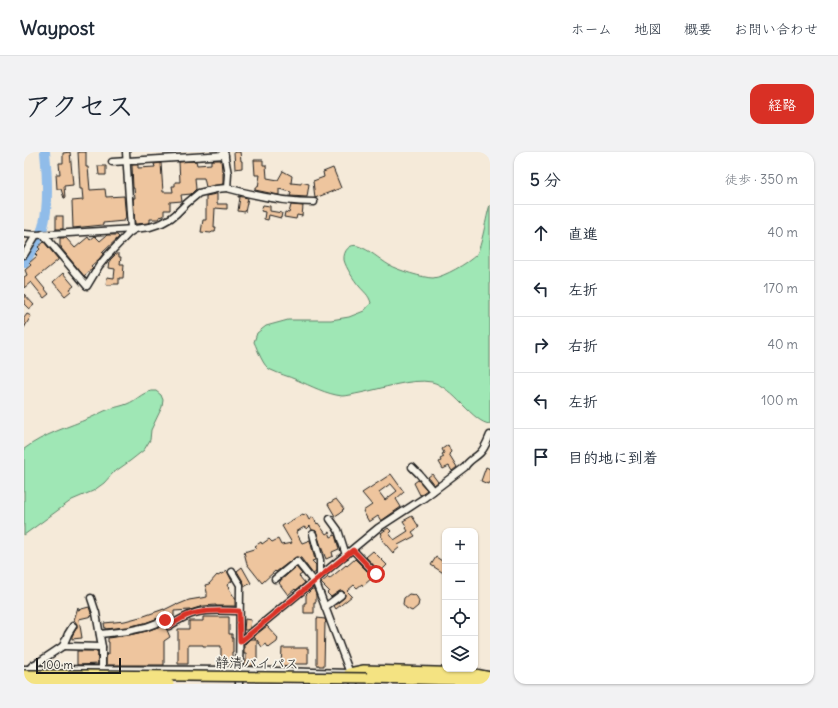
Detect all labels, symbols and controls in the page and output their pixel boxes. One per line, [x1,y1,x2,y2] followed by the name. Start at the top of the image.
[20,16,95,40] text: Waypost
[571,20,612,38] text: ホーム
[634,20,662,38] text: 地図
[684,20,712,38] text: 概要
[734,20,818,38] text: お問い合わせ
[750,84,814,124] button: 経路
[24,88,134,124] text: アクセス
[530,169,561,191] text: 5 分
[725,171,798,188] text: 徒歩 · 350 m
[530,222,552,244] icon: ahead
[568,224,598,243] text: 直進
[767,224,798,241] text: 40 m
[530,278,552,300] icon: left
[568,280,598,299] text: 左折
[763,280,798,297] text: 170 m
[530,334,552,356] icon: right
[568,336,598,355] text: 右折
[767,336,798,353] text: 40 m
[530,390,552,412] icon: left
[568,392,598,411] text: 左折
[761,392,798,409] text: 100 m
[530,446,552,468] icon: arrive
[568,448,658,467] text: 目的地に到着
[442,528,478,672] map controls
[442,528,478,564] button: +
[442,564,478,600] button: −
[367,565,385,583] route start
[442,600,478,636] button: locate
[156,611,174,629] route end
[442,636,478,672] button: layers
[215,653,299,673] street label: 静清バイパス
[36,656,121,675] scale bar
[42,658,73,672] text: 100 m

